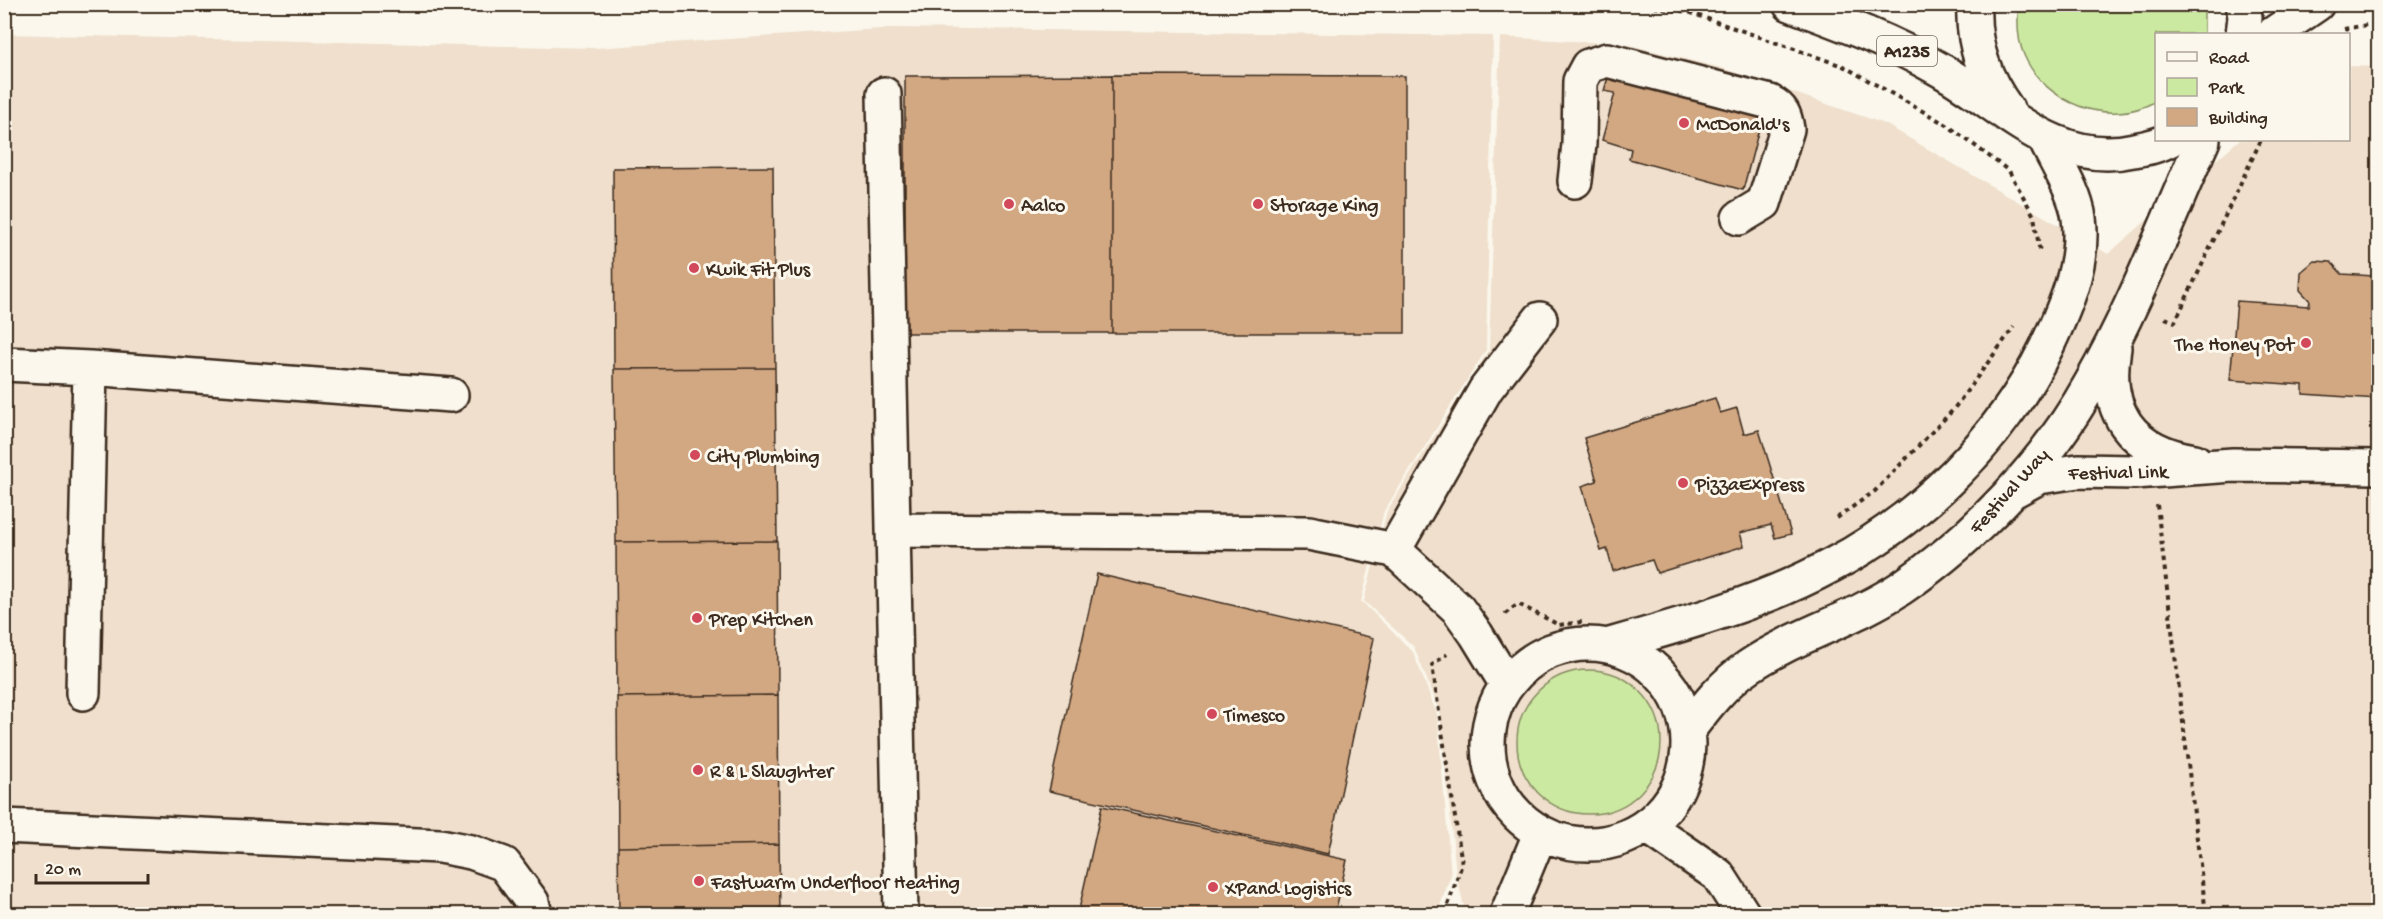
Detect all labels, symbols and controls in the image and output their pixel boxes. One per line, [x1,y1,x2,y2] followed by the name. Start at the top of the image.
[2155,33,2350,141] legend
[1877,36,1937,66] road number: A1235
[2209,49,2250,70] text: Road
[2208,79,2245,100] text: Park
[2208,109,2268,130] text: Building
[1696,115,1790,138] place label: McDonald's
[1677,116,1691,130] marker: McDonald's
[1021,196,1065,219] place label: Aalco
[1270,196,1379,219] place label: Storage King
[1002,197,1016,211] marker: Aalco
[1251,197,1265,211] marker: Storage King
[706,260,811,283] place label: Kwik Fit Plus
[687,261,701,275] marker: Kwik Fit Plus
[2174,335,2296,358] place label: The Honey Pot
[2299,336,2313,350] marker: The Honey Pot
[1965,445,2055,541] street label: Festival Way
[707,447,820,470] place label: City Plumbing
[688,448,702,462] marker: City Plumbing
[2067,462,2170,487] street label: Festival Link
[1694,475,1805,498] place label: PizzaExpress
[1676,476,1690,490] marker: PizzaExpress
[708,610,813,633] place label: Prep Kitchen
[690,611,704,625] marker: Prep Kitchen
[1223,706,1285,729] place label: Timesco
[1205,707,1219,721] marker: Timesco
[710,762,835,785] place label: R & L Slaughter
[691,763,705,777] marker: R & L Slaughter
[36,847,148,885] scale bar
[45,860,81,881] text: 20 m
[710,873,960,896] place label: Fastwarm Underfloor Heating
[692,874,706,888] marker: Fastwarm Underfloor Heating
[1224,879,1352,902] place label: XPand Logistics
[1206,880,1220,894] marker: XPand Logistics

